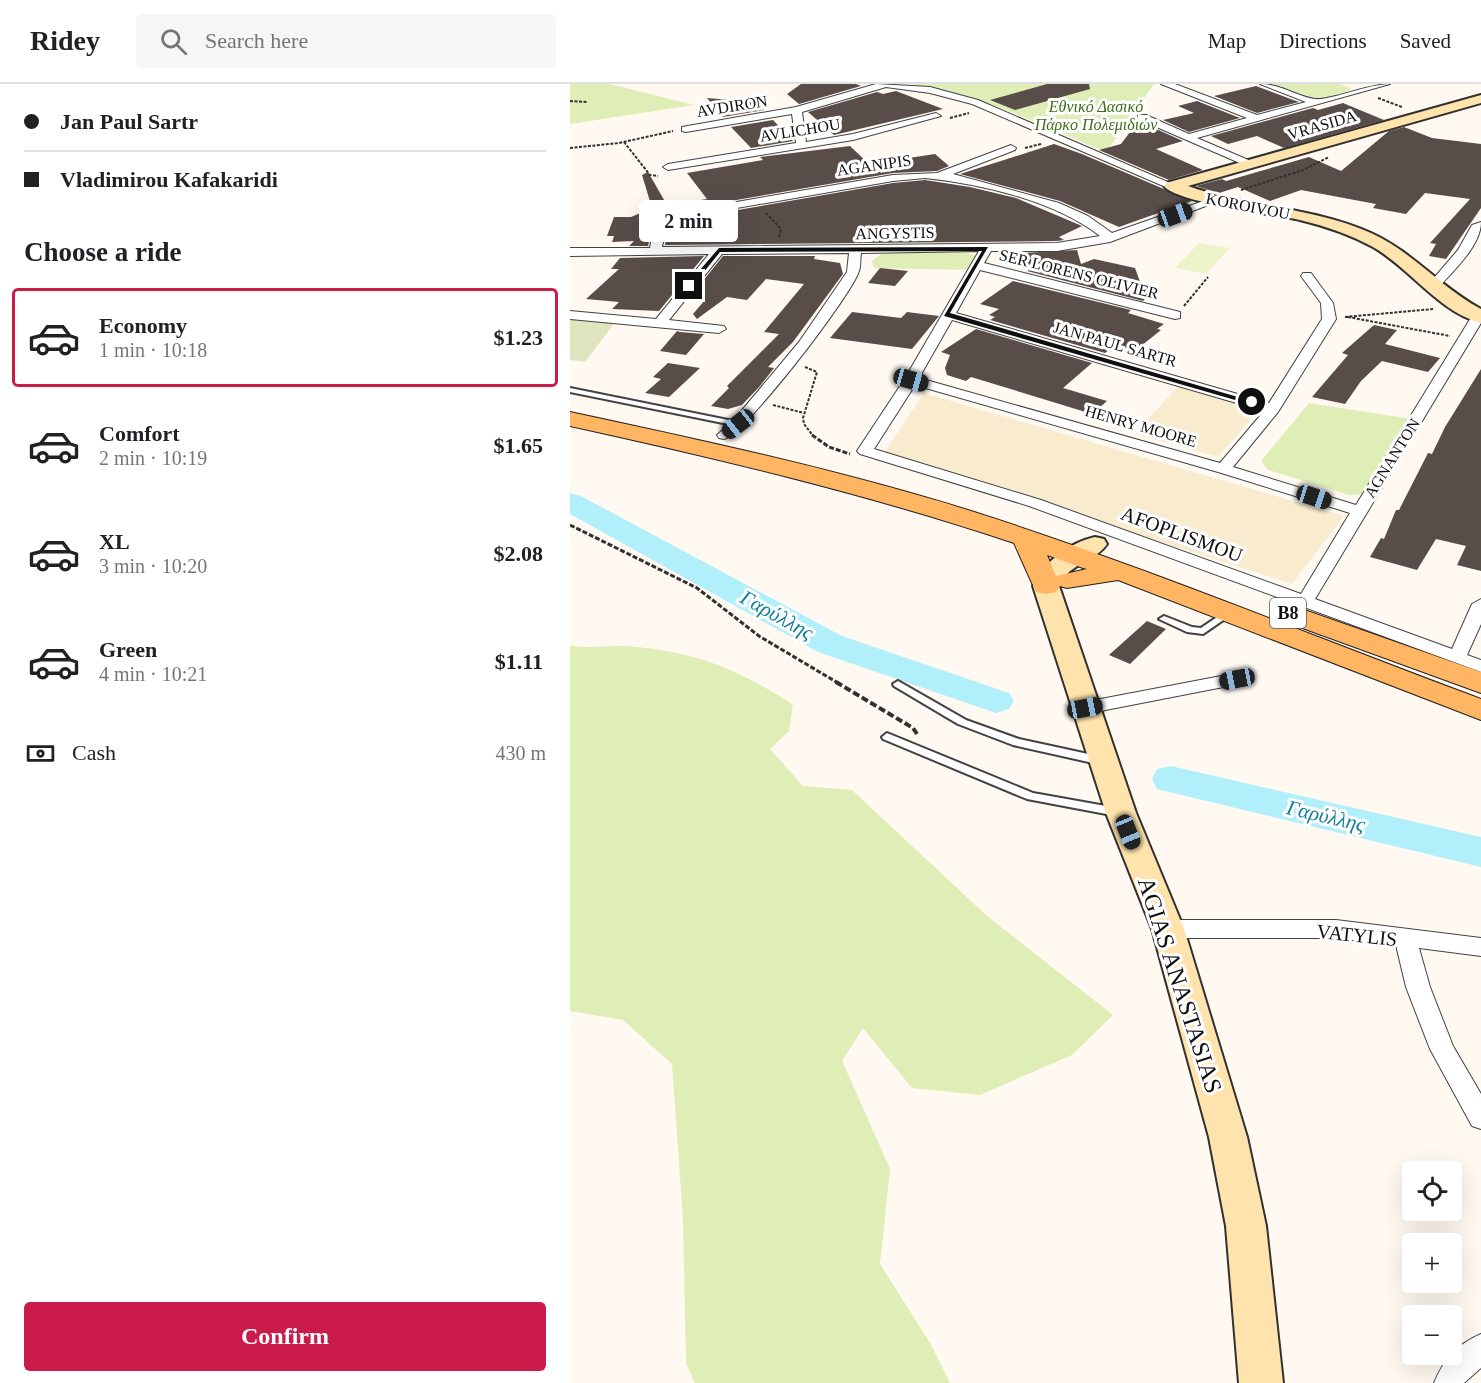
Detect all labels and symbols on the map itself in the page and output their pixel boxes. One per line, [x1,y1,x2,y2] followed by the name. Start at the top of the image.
[695,92,769,120] street label: AVDIRON
[1034,98,1158,134] park label: Εθνικό Δασικό Πάρκο Πολεμιδιών
[1285,107,1359,143] street label: VRASIDA
[758,115,842,145] street label: AVLICHOU
[836,151,912,179] street label: AGANIPIS
[1204,190,1292,223] street label: KOROIVOU
[640,199,738,241] callout: 2 min
[1155,200,1195,230] car
[855,224,935,242] street label: ANGYSTIS
[998,246,1161,302] street label: SER LORENS OLIVIER
[675,272,702,299] route end
[1051,318,1179,370] street label: JAN PAUL SARTR
[891,366,931,394] car
[1238,388,1265,415] route start
[1083,402,1199,450] street label: HENRY MOORE
[718,406,758,442] car
[1361,415,1423,501] street label: AGNANTON
[1294,483,1334,511] car
[1118,502,1246,566] street label: AFOPLISMOU
[735,585,818,645] water label: Γαρύλλης
[1270,598,1306,628] road number: B8
[1218,667,1256,691] car
[1066,696,1104,720] car
[1283,795,1368,837] water label: Γαρύλλης
[1113,812,1143,852] car
[1133,874,1227,1096] street label: AGIAS ANASTASIAS
[1316,920,1398,950] street label: VATYLIS

